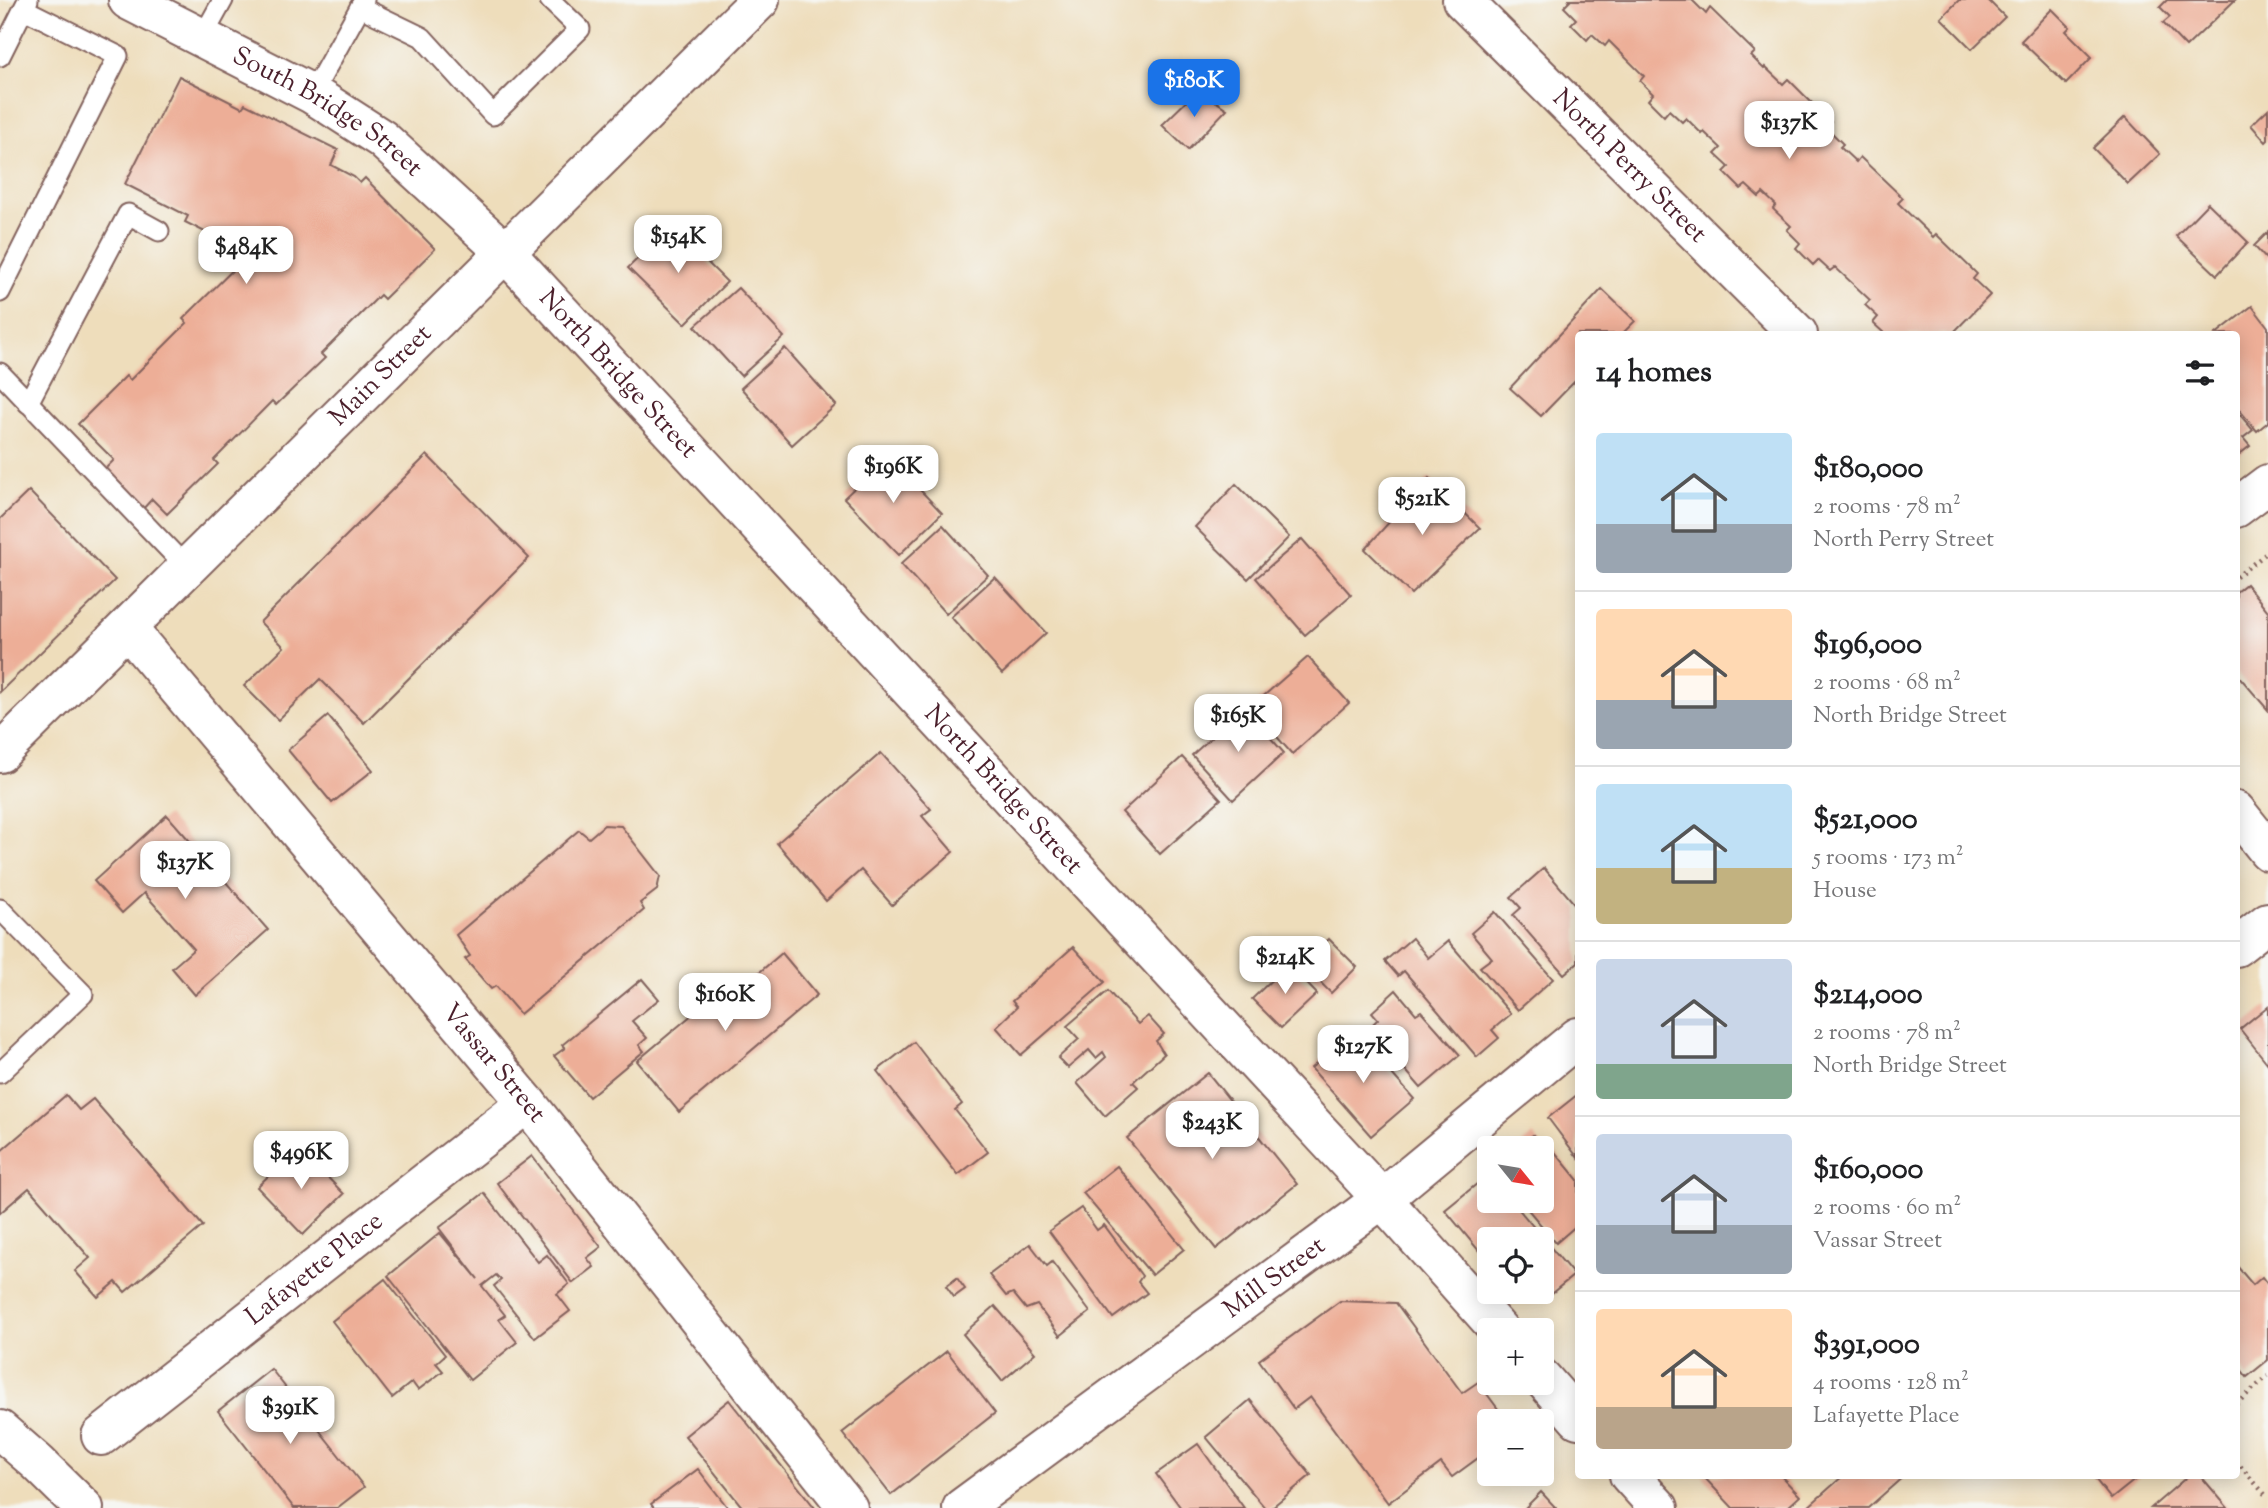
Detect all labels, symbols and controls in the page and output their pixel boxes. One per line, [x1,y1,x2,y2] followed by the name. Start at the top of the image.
[226,38,431,186] street label: South Bridge Street
[1145,60,1243,119] pin: $180K
[1164,65,1224,98] text: $180K
[1544,81,1715,252] street label: North Perry Street
[1740,102,1838,161] pin: $137K
[1760,107,1818,140] text: $137K
[629,216,727,275] pin: $154K
[650,221,706,254] text: $154K
[197,226,295,286] pin: $484K
[214,232,278,265] text: $484K
[530,281,706,467] street label: North Bridge Street
[321,316,441,435] street label: Main Street
[1596,352,1712,395] text: 14 homes
[2181,354,2219,392] icon: filters
[844,446,942,505] pin: $196K
[1813,448,1924,491] text: $180,000
[863,451,923,484] text: $196K
[1652,461,1736,545] icon: home
[1373,477,1471,537] pin: $521K
[1394,483,1450,516] text: $521K
[1813,491,1961,524] text: 2 rooms · 78 m²
[1813,524,1994,557] text: North Perry Street
[1813,624,1922,667] text: $196,000
[1652,637,1736,721] icon: home
[1813,667,1961,700] text: 2 rooms · 68 m²
[1189,694,1287,754] pin: $165K
[915,697,1091,883] street label: North Bridge Street
[1210,700,1266,733] text: $165K
[1813,700,2007,733] text: North Bridge Street
[1813,799,1918,842] text: $521,000
[1652,812,1736,896] icon: home
[136,842,234,901] pin: $137K
[1813,842,1964,875] text: 5 rooms · 173 m²
[156,847,214,880] text: $137K
[1813,875,1877,908] text: House
[1236,936,1334,996] pin: $214K
[1255,942,1315,975] text: $214K
[676,974,774,1033] pin: $160K
[1813,974,1923,1017] text: $214,000
[695,979,755,1012] text: $160K
[1652,987,1736,1071] icon: home
[432,995,555,1131] street label: Vassar Street
[1813,1017,1961,1050] text: 2 rooms · 78 m²
[1314,1026,1412,1085] pin: $127K
[1333,1031,1393,1064] text: $127K
[1813,1050,2007,1083] text: North Bridge Street
[1163,1102,1261,1161] pin: $243K
[1182,1107,1242,1140] text: $243K
[252,1132,350,1191] pin: $496K
[1477,1136,1554,1213] north arrow
[1477,1136,1554,1486] map controls
[270,1137,332,1170] text: $496K
[1813,1149,1923,1192] text: $160,000
[1652,1162,1736,1246] icon: home
[1813,1192,1961,1225] text: 2 rooms · 60 m²
[238,1204,391,1335] street label: Lafayette Place
[1813,1225,1942,1258] text: Vassar Street
[1477,1227,1554,1304] button: locate
[1216,1228,1333,1328] street label: Mill Street
[1477,1318,1554,1395] button: +
[1813,1324,1920,1367] text: $391,000
[1652,1337,1736,1421] icon: home
[1813,1367,1969,1400] text: 4 rooms · 128 m²
[241,1386,339,1446] pin: $391K
[262,1392,319,1425] text: $391K
[1813,1400,1959,1433] text: Lafayette Place
[1477,1409,1554,1486] button: −

